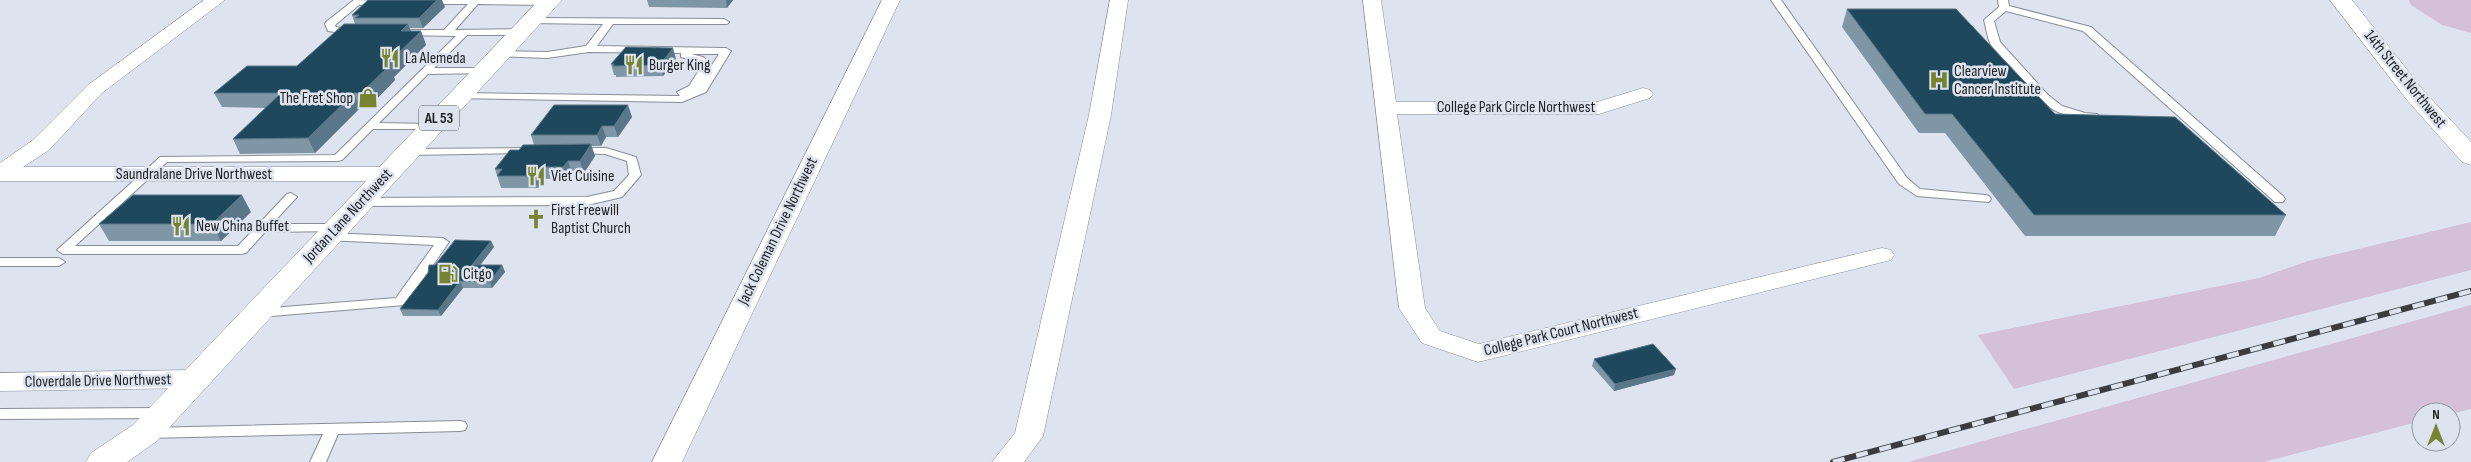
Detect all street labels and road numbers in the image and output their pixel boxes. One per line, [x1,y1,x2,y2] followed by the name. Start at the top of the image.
[2360,26,2450,132] street label: 14th Street Northwest
[1437,98,1595,117] street label: College Park Circle Northwest
[419,106,459,130] road number: AL 53
[734,154,822,309] street label: Jack Coleman Drive Northwest
[116,165,272,184] street label: Saundralane Drive Northwest
[299,165,397,268] street label: Jordan Lane Northwest
[1482,304,1640,360] street label: College Park Court Northwest
[25,370,172,392] street label: Cloverdale Drive Northwest

